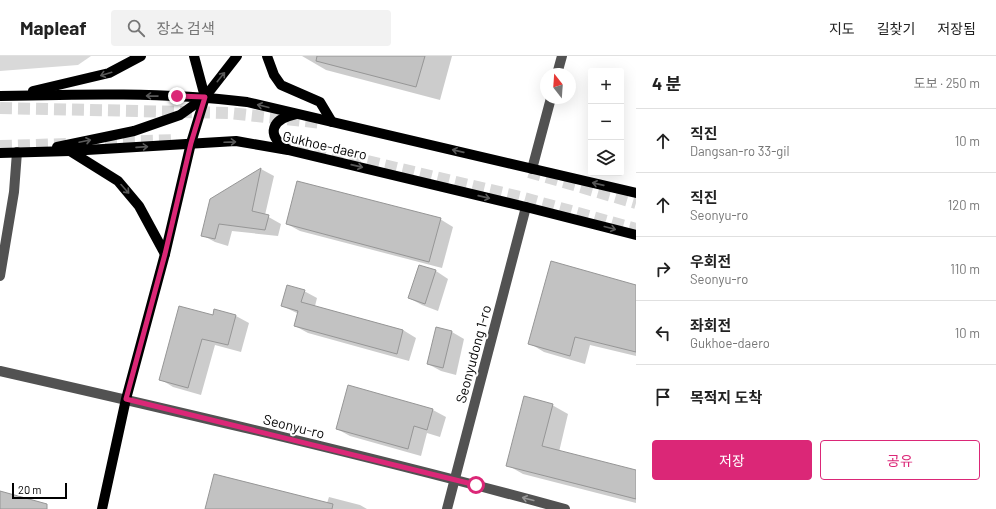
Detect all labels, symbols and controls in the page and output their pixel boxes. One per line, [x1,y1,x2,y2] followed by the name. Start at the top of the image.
[111,10,391,46] search box
[20,16,87,39] text: Mapleaf
[125,17,147,39] icon: search
[157,19,215,37] text: 장소 검색
[829,20,855,37] text: 지도
[877,20,915,37] text: 길찾기
[937,20,976,37] text: 저장됨
[540,68,576,104] north arrow
[588,68,624,176] map controls
[588,68,624,104] button: +
[100,70,112,78] one-way arrow
[217,71,226,82] one-way arrow
[652,73,681,93] text: 4 분
[914,75,980,91] text: 도보 · 250 m
[168,87,186,105] route end
[146,92,159,100] one-way arrow
[257,101,270,109] one-way arrow
[588,104,624,140] button: −
[690,124,718,142] text: 직진
[281,127,369,163] street label: Gukhoe-daero
[652,130,674,152] icon: ahead
[955,133,980,149] text: 10 m
[78,137,91,145] one-way arrow
[223,138,236,145] one-way arrow
[588,140,624,176] button: layers
[135,143,148,150] one-way arrow
[690,143,790,159] text: Dangsan-ro 33-gil
[452,147,465,155] one-way arrow
[351,163,364,171] one-way arrow
[592,180,605,187] one-way arrow
[120,184,129,194] one-way arrow
[690,188,718,206] text: 직진
[477,193,490,201] one-way arrow
[652,194,674,216] icon: ahead
[948,197,980,213] text: 120 m
[690,207,748,223] text: Seonyu-ro
[603,225,616,233] one-way arrow
[690,252,731,270] text: 우회전
[652,258,674,280] icon: right
[950,261,980,277] text: 110 m
[690,271,748,287] text: Seonyu-ro
[452,303,494,405] street label: Seonyudong 1-ro
[690,316,731,334] text: 좌회전
[652,322,674,344] icon: left
[955,325,980,341] text: 10 m
[690,335,770,351] text: Gukhoe-daero
[652,386,674,408] icon: arrive
[690,388,762,406] text: 목적지 도착
[261,410,327,442] street label: Seonyu-ro
[652,440,812,480] button: 저장
[820,440,980,480] button: 공유
[467,476,485,494] route start
[12,481,67,500] scale bar
[18,483,41,496] text: 20 m
[522,495,535,502] one-way arrow

